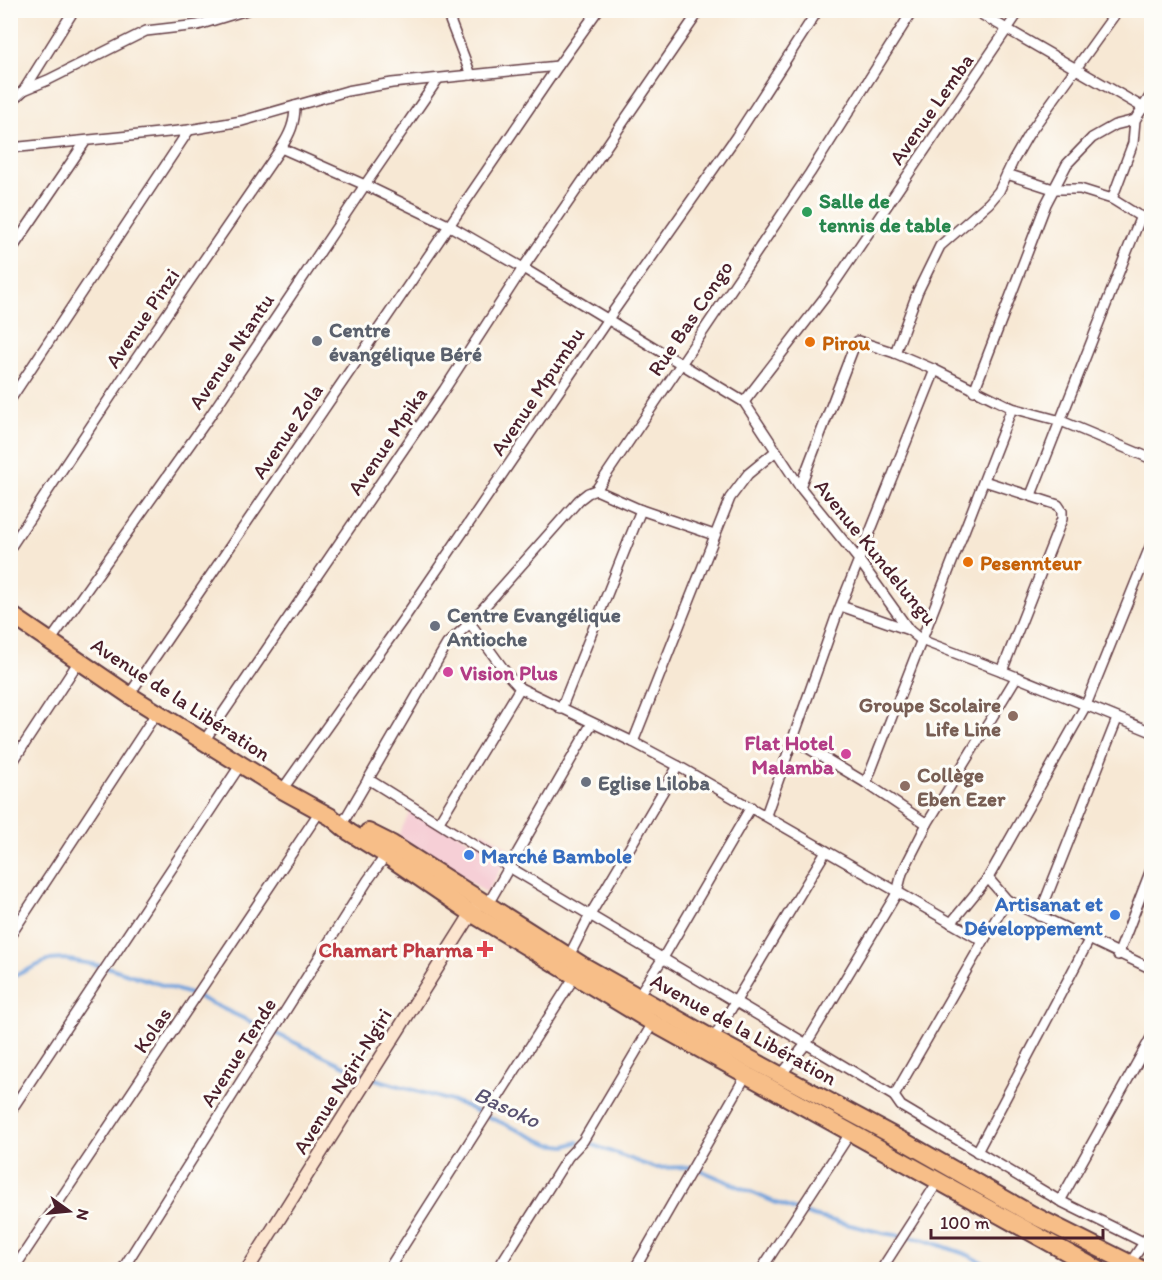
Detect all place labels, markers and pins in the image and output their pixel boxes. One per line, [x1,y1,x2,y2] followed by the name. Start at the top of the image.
[819,188,951,237] place label: Salle de tennis de table
[800,205,814,219] marker: Salle de tennis de table
[329,317,482,367] place label: Centre évangélique Béré
[822,330,870,355] place label: Pirou
[310,334,324,348] marker: Centre évangélique Béré
[803,335,817,349] marker: Pirou
[980,550,1082,575] place label: Pesennteur
[961,555,975,569] marker: Pesennteur
[446,602,621,651] place label: Centre Evangélique Antioche
[428,619,442,633] marker: Centre Evangélique Antioche
[460,660,558,685] place label: Vision Plus
[441,665,455,679] marker: Vision Plus
[859,692,1001,741] place label: Groupe Scolaire Life Line
[1006,709,1020,723] marker: Groupe Scolaire Life Line
[745,730,835,779] place label: Flat Hotel Malamba
[839,747,853,761] marker: Flat Hotel Malamba
[917,762,1006,811] place label: Collège Eben Ezer
[598,770,710,796] place label: Eglise Liloba
[579,775,593,789] marker: Eglise Liloba
[898,779,912,793] marker: Collège Eben Ezer
[481,843,632,868] place label: Marché Bambole
[462,848,476,862] marker: Marché Bambole
[964,891,1103,941] place label: Artisanat et Développement
[1108,908,1122,922] marker: Artisanat et Développement
[319,937,474,962] place label: Chamart Pharma
[478,942,492,956] marker: Chamart Pharma

